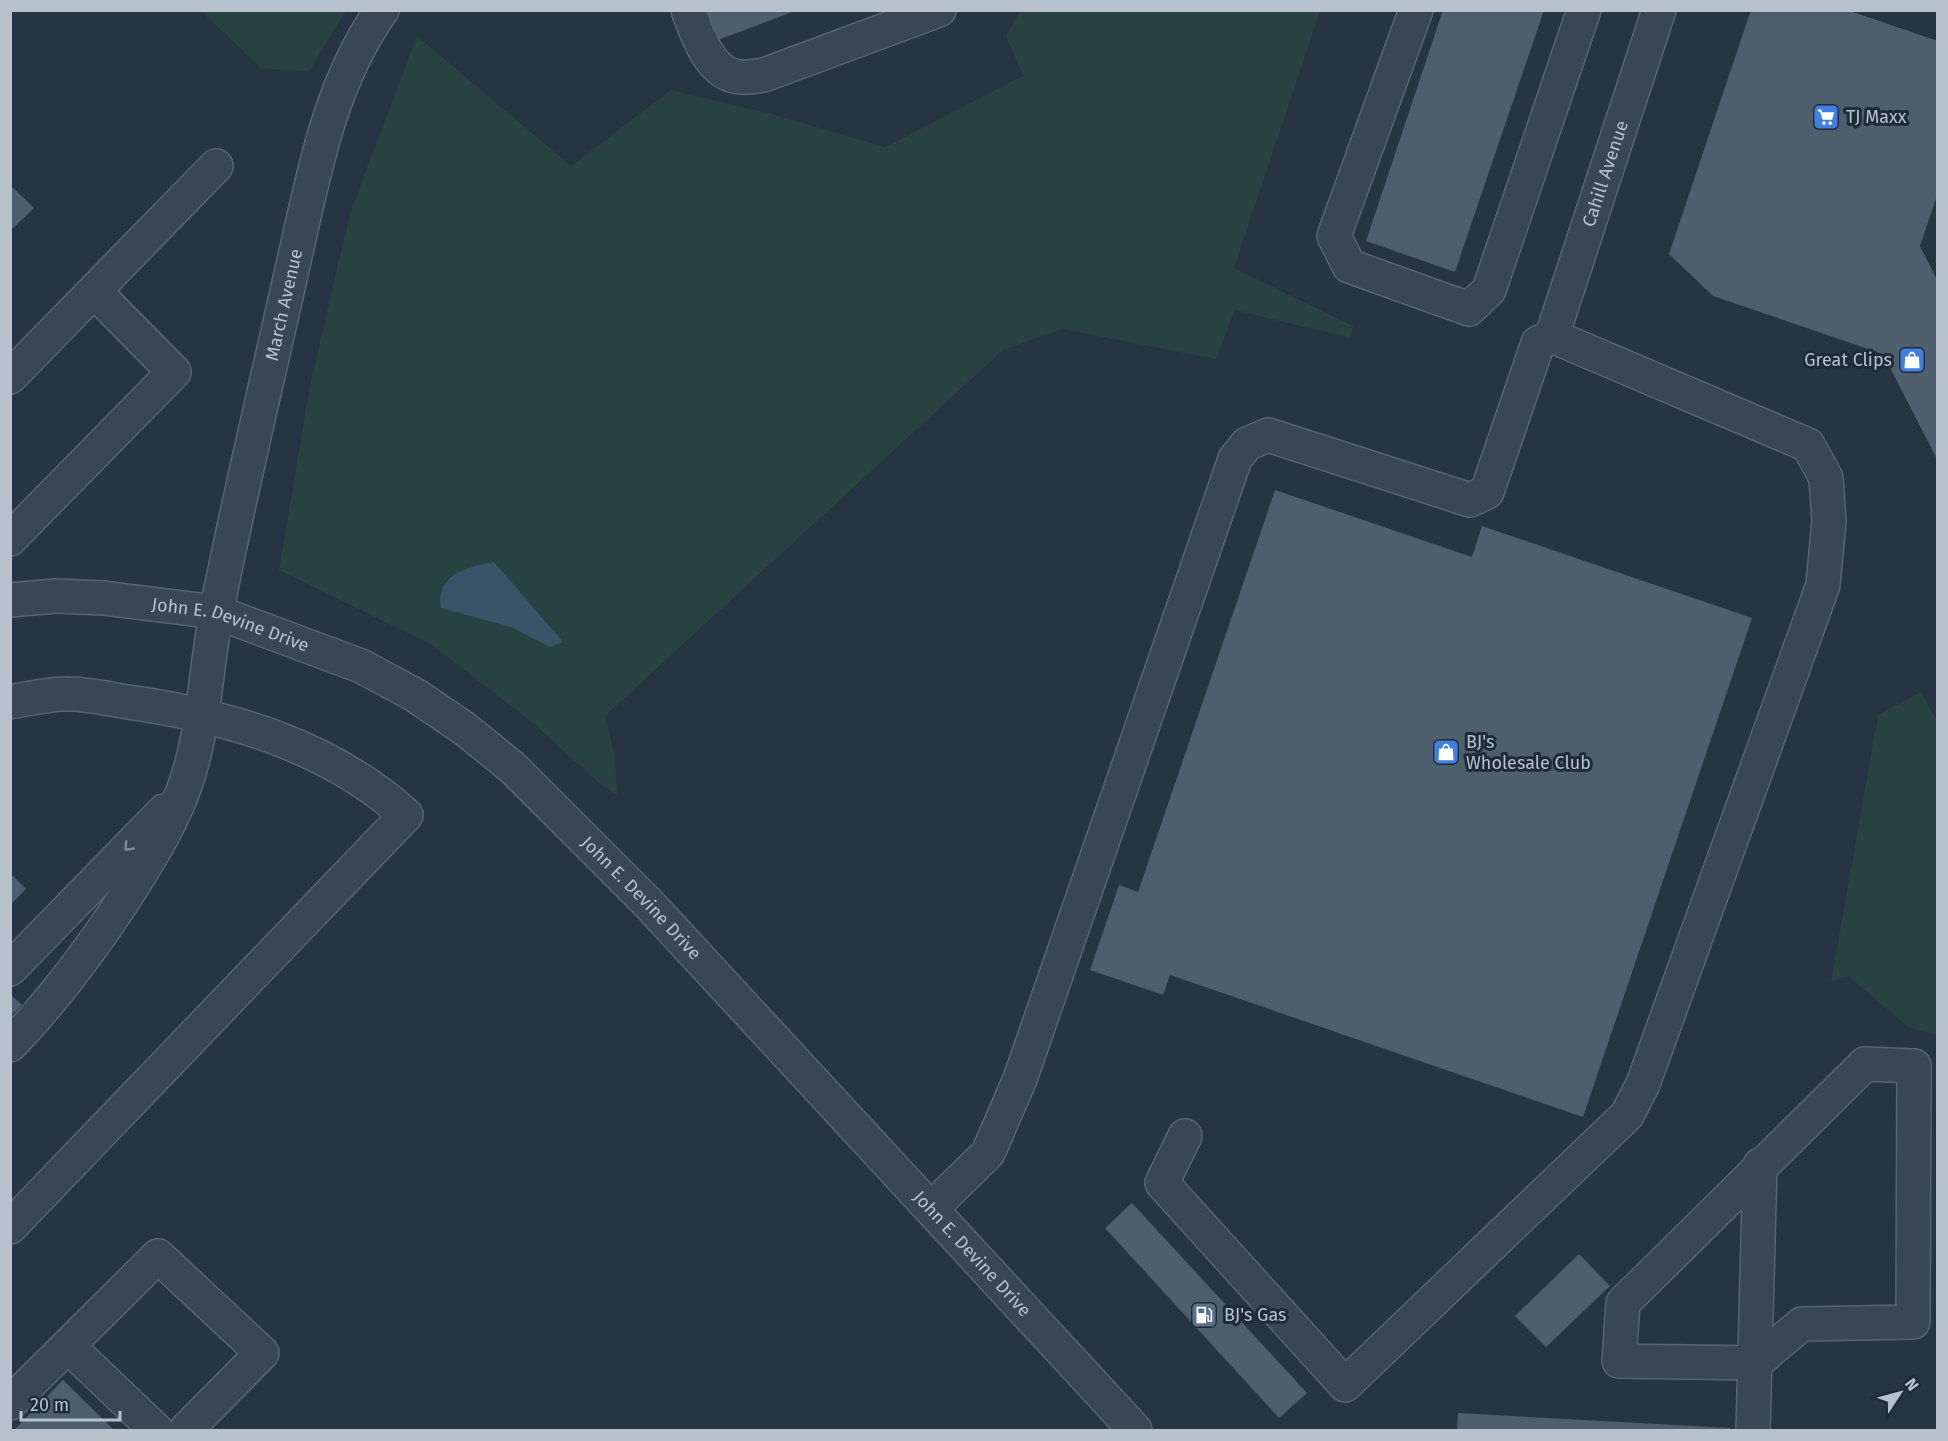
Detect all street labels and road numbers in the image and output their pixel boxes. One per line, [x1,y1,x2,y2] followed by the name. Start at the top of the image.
[1578,118,1633,229] street label: Cahill Avenue
[261,247,307,363] street label: March Avenue
[150,593,312,657] street label: John E. Devine Drive
[577,832,706,964] street label: John E. Devine Drive
[909,1186,1036,1321] street label: John E. Devine Drive

